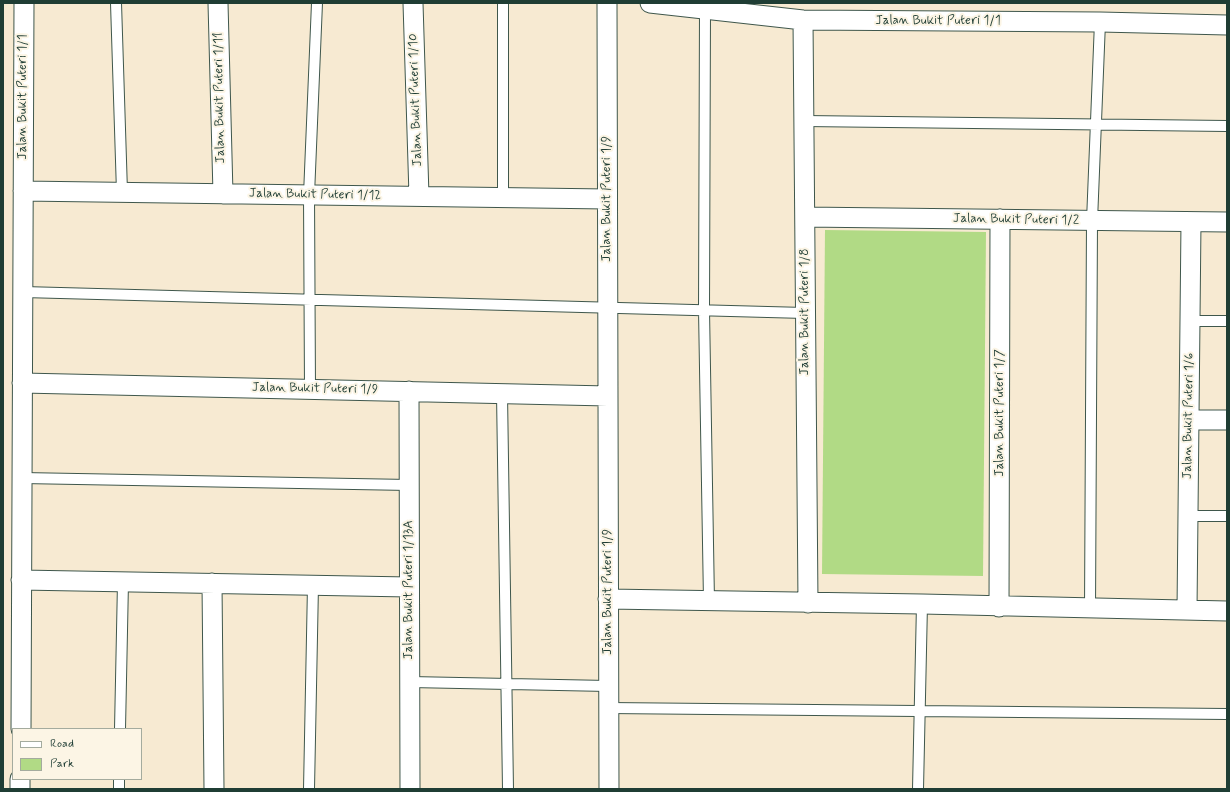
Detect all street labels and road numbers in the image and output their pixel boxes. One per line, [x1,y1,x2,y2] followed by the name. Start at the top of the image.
[875,13,1001,29] street label: Jalan Bukit Puteri 1/1
[211,32,229,164] street label: Jalan Bukit Puteri 1/11
[406,33,426,167] street label: Jalan Bukit Puteri 1/10
[15,34,31,160] street label: Jalan Bukit Puteri 1/1
[599,136,615,262] street label: Jalan Bukit Puteri 1/9
[249,186,381,204] street label: Jalan Bukit Puteri 1/12
[953,211,1079,229] street label: Jalan Bukit Puteri 1/2
[797,248,813,376] street label: Jalan Bukit Puteri 1/8
[992,349,1008,477] street label: Jalan Bukit Puteri 1/7
[1180,353,1198,479] street label: Jalan Bukit Puteri 1/6
[252,380,378,398] street label: Jalan Bukit Puteri 1/9
[401,520,417,660] street label: Jalan Bukit Puteri 1/13A
[600,529,616,655] street label: Jalan Bukit Puteri 1/9

